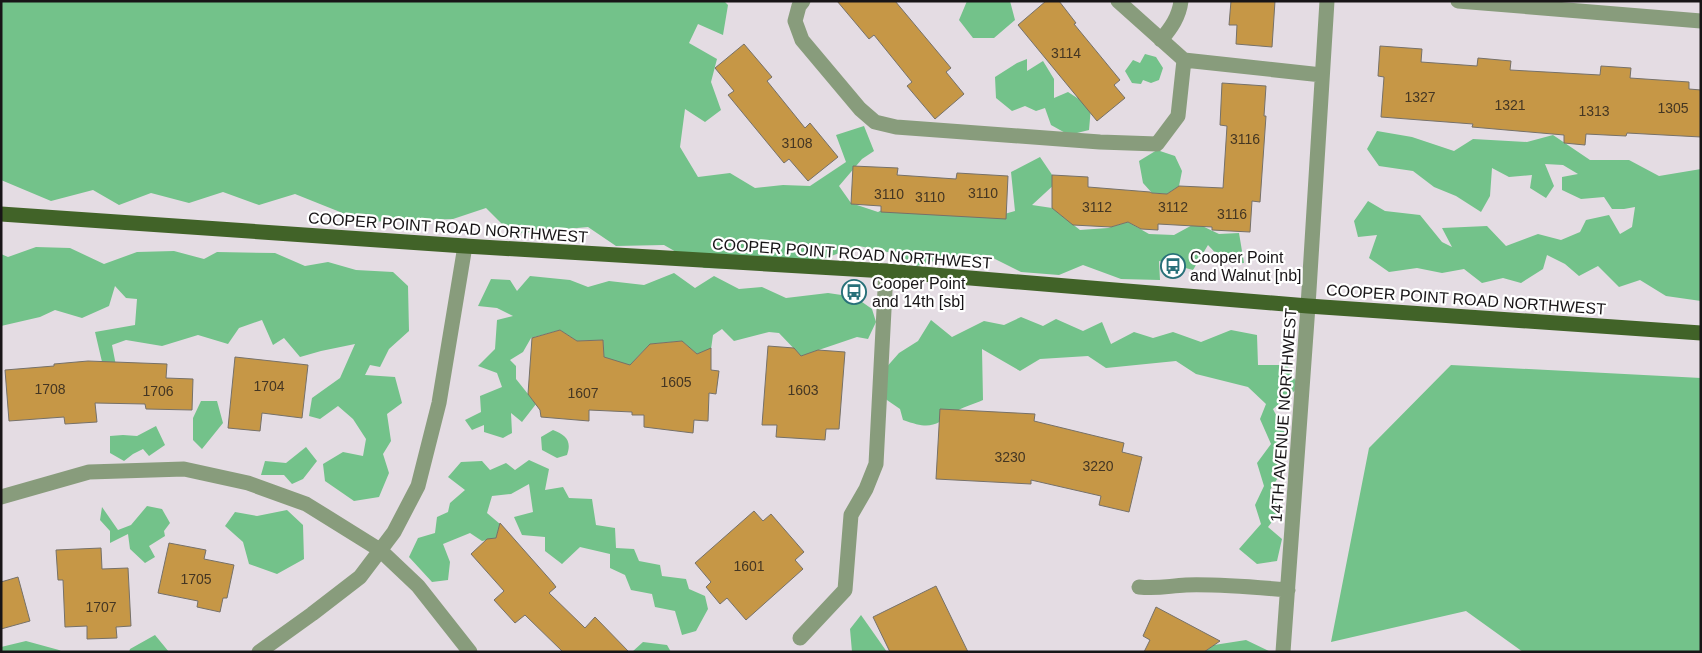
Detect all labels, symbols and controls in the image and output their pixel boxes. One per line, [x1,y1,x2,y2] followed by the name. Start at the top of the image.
[1051,45,1081,61] house number: 3114
[1404,89,1436,105] house number: 1327
[1494,97,1526,113] house number: 1321
[1657,100,1689,116] house number: 1305
[1578,103,1610,119] house number: 1313
[1230,131,1260,147] house number: 3116
[781,135,813,151] house number: 3108
[968,185,998,201] house number: 3110
[874,186,904,202] house number: 3110
[915,189,945,205] house number: 3110
[1082,199,1112,215] house number: 3112
[1158,199,1188,215] house number: 3112
[1217,206,1247,222] house number: 3116
[308,209,589,246] street label: COOPER POINT ROAD NORTHWEST
[712,235,993,272] street label: COOPER POINT ROAD NORTHWEST
[1190,249,1301,284] place label: Cooper Point and Walnut [nb]
[1160,253,1186,279] bus stop icon: Cooper Point and Walnut [nb]
[872,275,966,310] place label: Cooper Point and 14th [sb]
[841,279,867,305] bus stop icon: Cooper Point and 14th [sb]
[1326,281,1607,318] street label: COOPER POINT ROAD NORTHWEST
[1268,307,1299,523] street label: 14TH AVENUE NORTHWEST
[660,374,692,390] house number: 1605
[253,378,285,394] house number: 1704
[34,381,66,397] house number: 1708
[787,382,819,398] house number: 1603
[142,383,174,399] house number: 1706
[567,385,599,401] house number: 1607
[994,449,1026,465] house number: 3230
[1082,458,1114,474] house number: 3220
[733,558,765,574] house number: 1601
[180,571,212,587] house number: 1705
[85,599,117,615] house number: 1707

